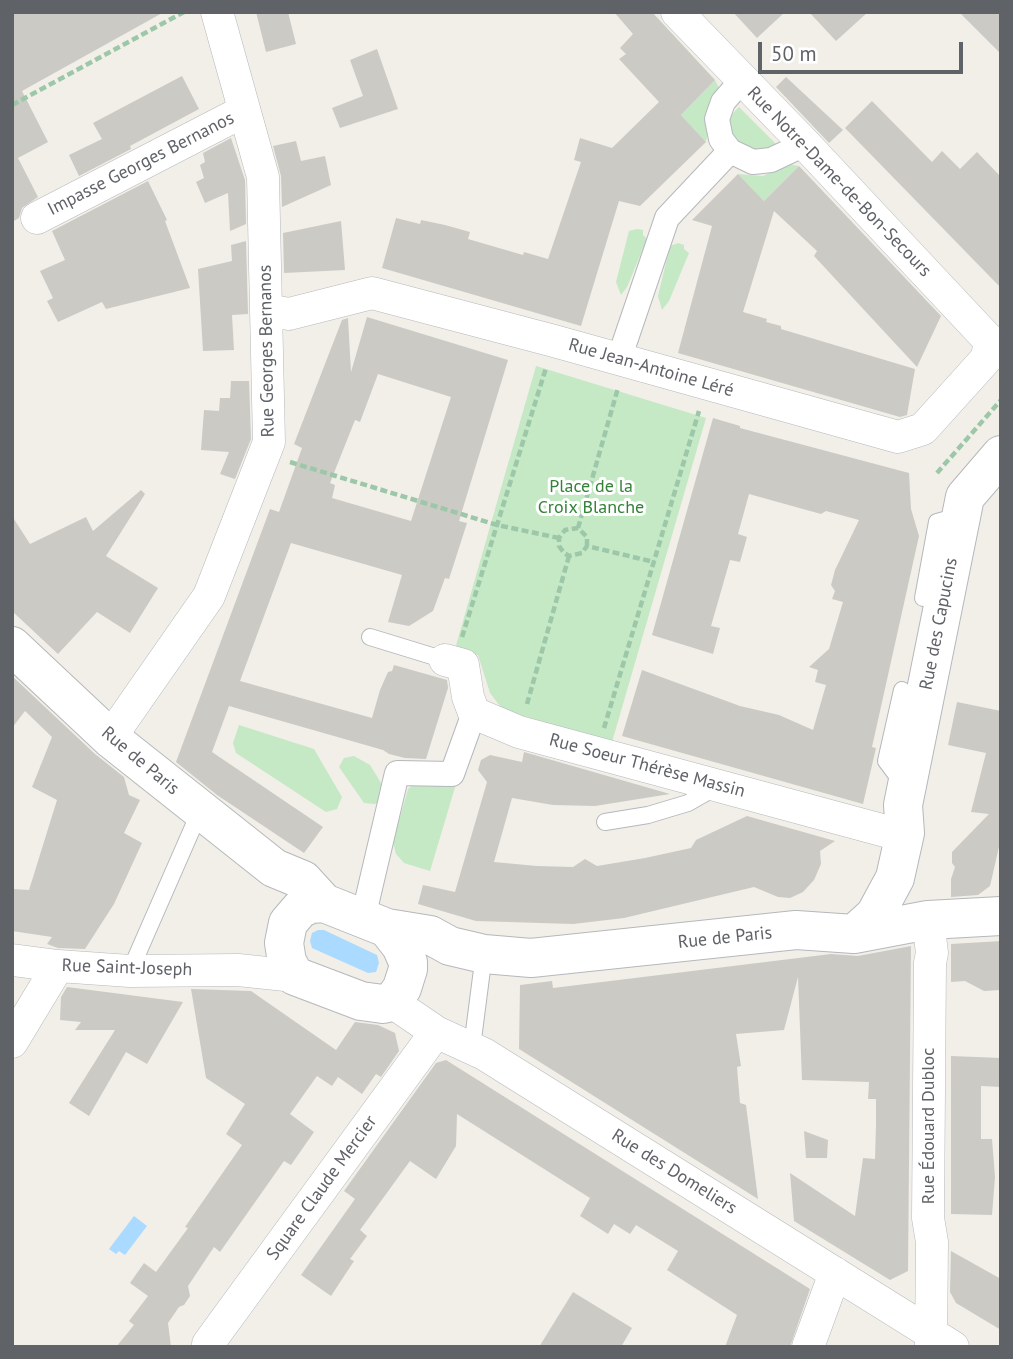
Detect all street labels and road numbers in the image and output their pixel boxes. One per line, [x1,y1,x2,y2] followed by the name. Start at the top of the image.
[742,83,936,281] street label: Rue Notre-Dame-de-Bon-Secours
[44,108,238,220] street label: Impasse Georges Bernanos
[255,264,279,438] street label: Rue Georges Bernanos
[566,334,736,402] street label: Rue Jean-Antoine Léré
[916,556,962,692] street label: Rue des Capucins
[97,722,183,800] street label: Rue de Paris
[547,729,747,803] street label: Rue Soeur Thérèse Massin
[677,922,773,954] street label: Rue de Paris
[61,955,193,981] street label: Rue Saint-Joseph
[918,1048,940,1204] street label: Rue Édouard Dubloc
[262,1111,382,1265] street label: Square Claude Mercier
[607,1125,741,1219] street label: Rue des Domeliers

